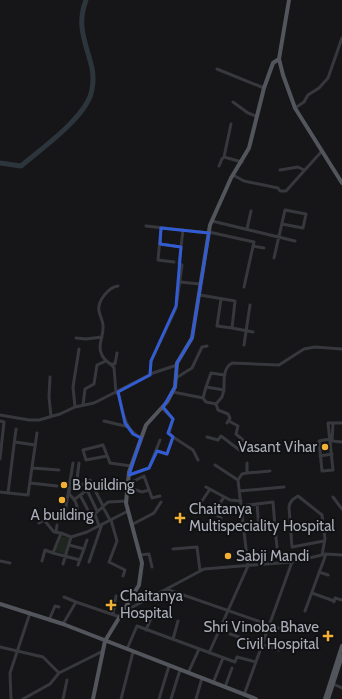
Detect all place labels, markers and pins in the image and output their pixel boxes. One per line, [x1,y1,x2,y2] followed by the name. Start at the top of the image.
[238,438,317,456] place label: Vasant Vihar
[320,442,330,452] marker: Vasant Vihar
[72,476,135,494] place label: B building
[59,480,69,490] marker: B building
[57,495,67,505] marker: A building
[189,500,335,535] place label: Chaitanya Multispeciality Hospital
[31,506,94,524] place label: A building
[174,512,186,524] marker: Chaitanya Multispeciality Hospital
[236,547,309,565] place label: Sabji Mandi
[223,551,233,561] marker: Sabji Mandi
[120,587,184,622] place label: Chaitanya Hospital
[105,599,117,611] marker: Chaitanya Hospital
[204,618,319,653] place label: Shri Vinoba Bhave Civil Hospital
[322,630,334,642] marker: Shri Vinoba Bhave Civil Hospital

